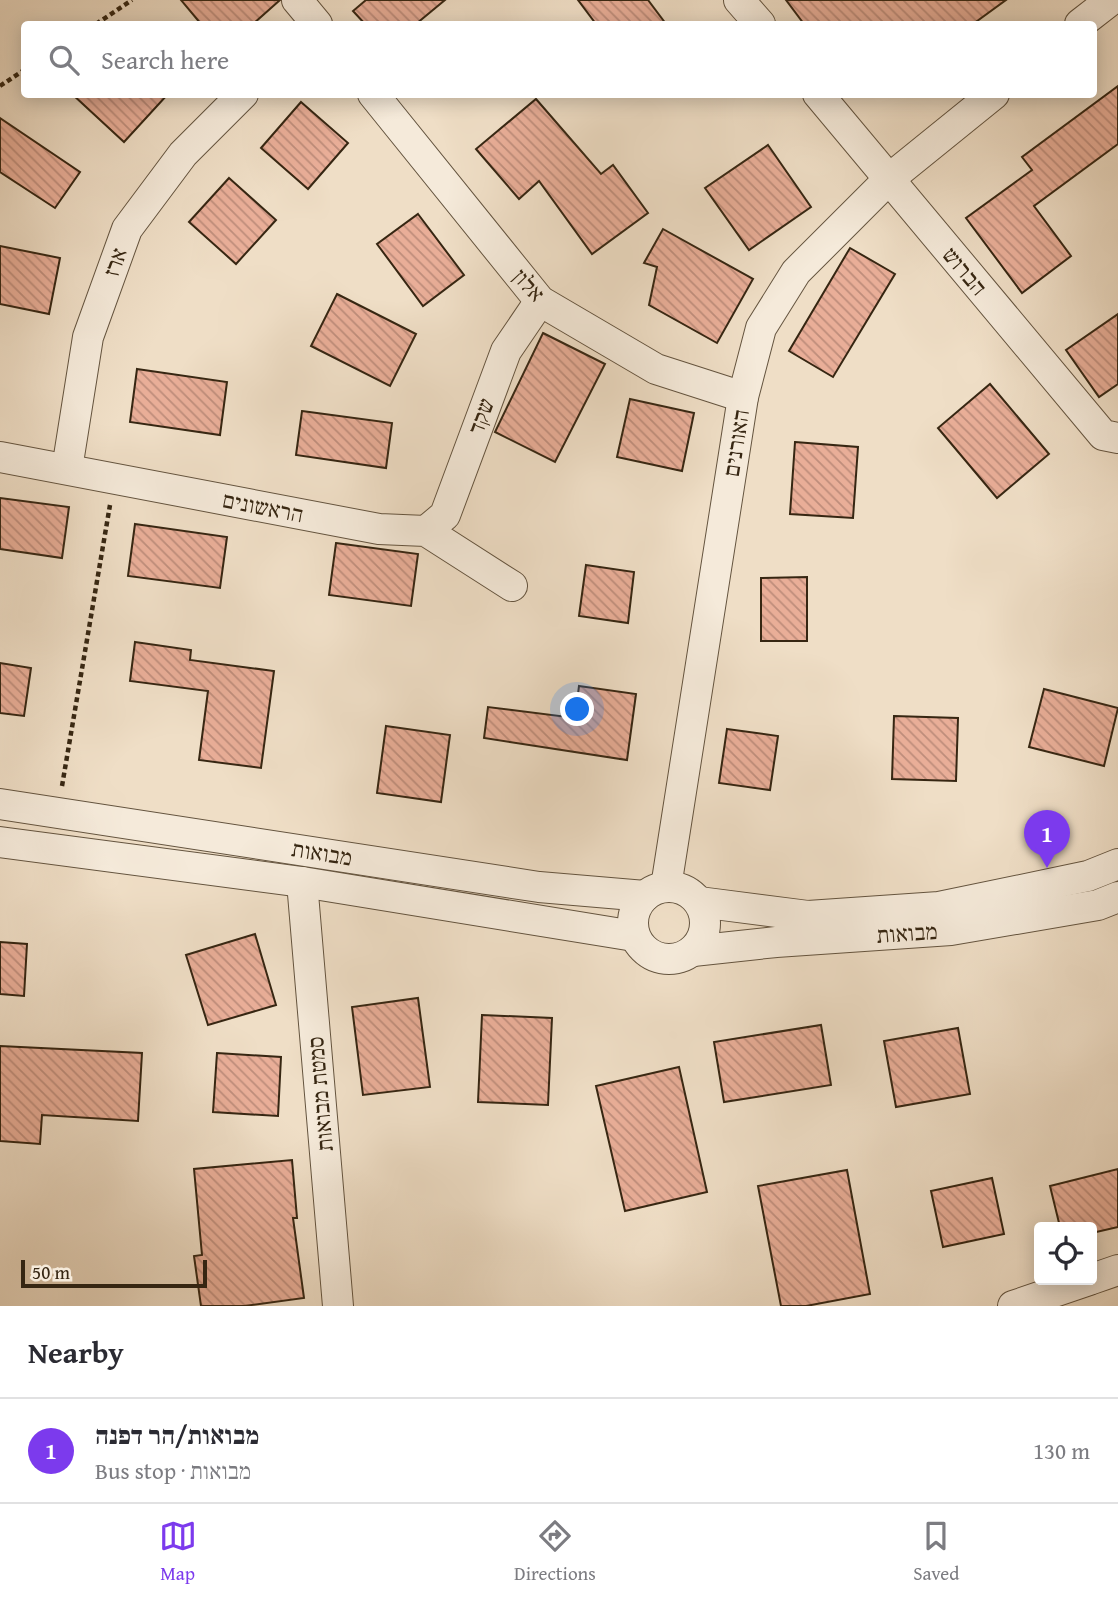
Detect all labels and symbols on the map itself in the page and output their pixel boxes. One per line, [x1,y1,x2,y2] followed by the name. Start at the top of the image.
[935,239,996,302] street label: הברוש
[94,243,135,281] street label: ארז
[505,261,553,309] street label: אלון
[459,393,502,438] street label: שקד
[714,407,757,479] street label: האורנים
[220,482,307,531] street label: הראשונים
[560,692,594,726] your location
[1024,810,1070,868] pin: 1
[289,831,355,874] street label: מבואות
[875,914,939,951] street label: מבואות
[298,1035,341,1153] street label: סמטת מבואות
[21,1257,206,1289] scale bar

